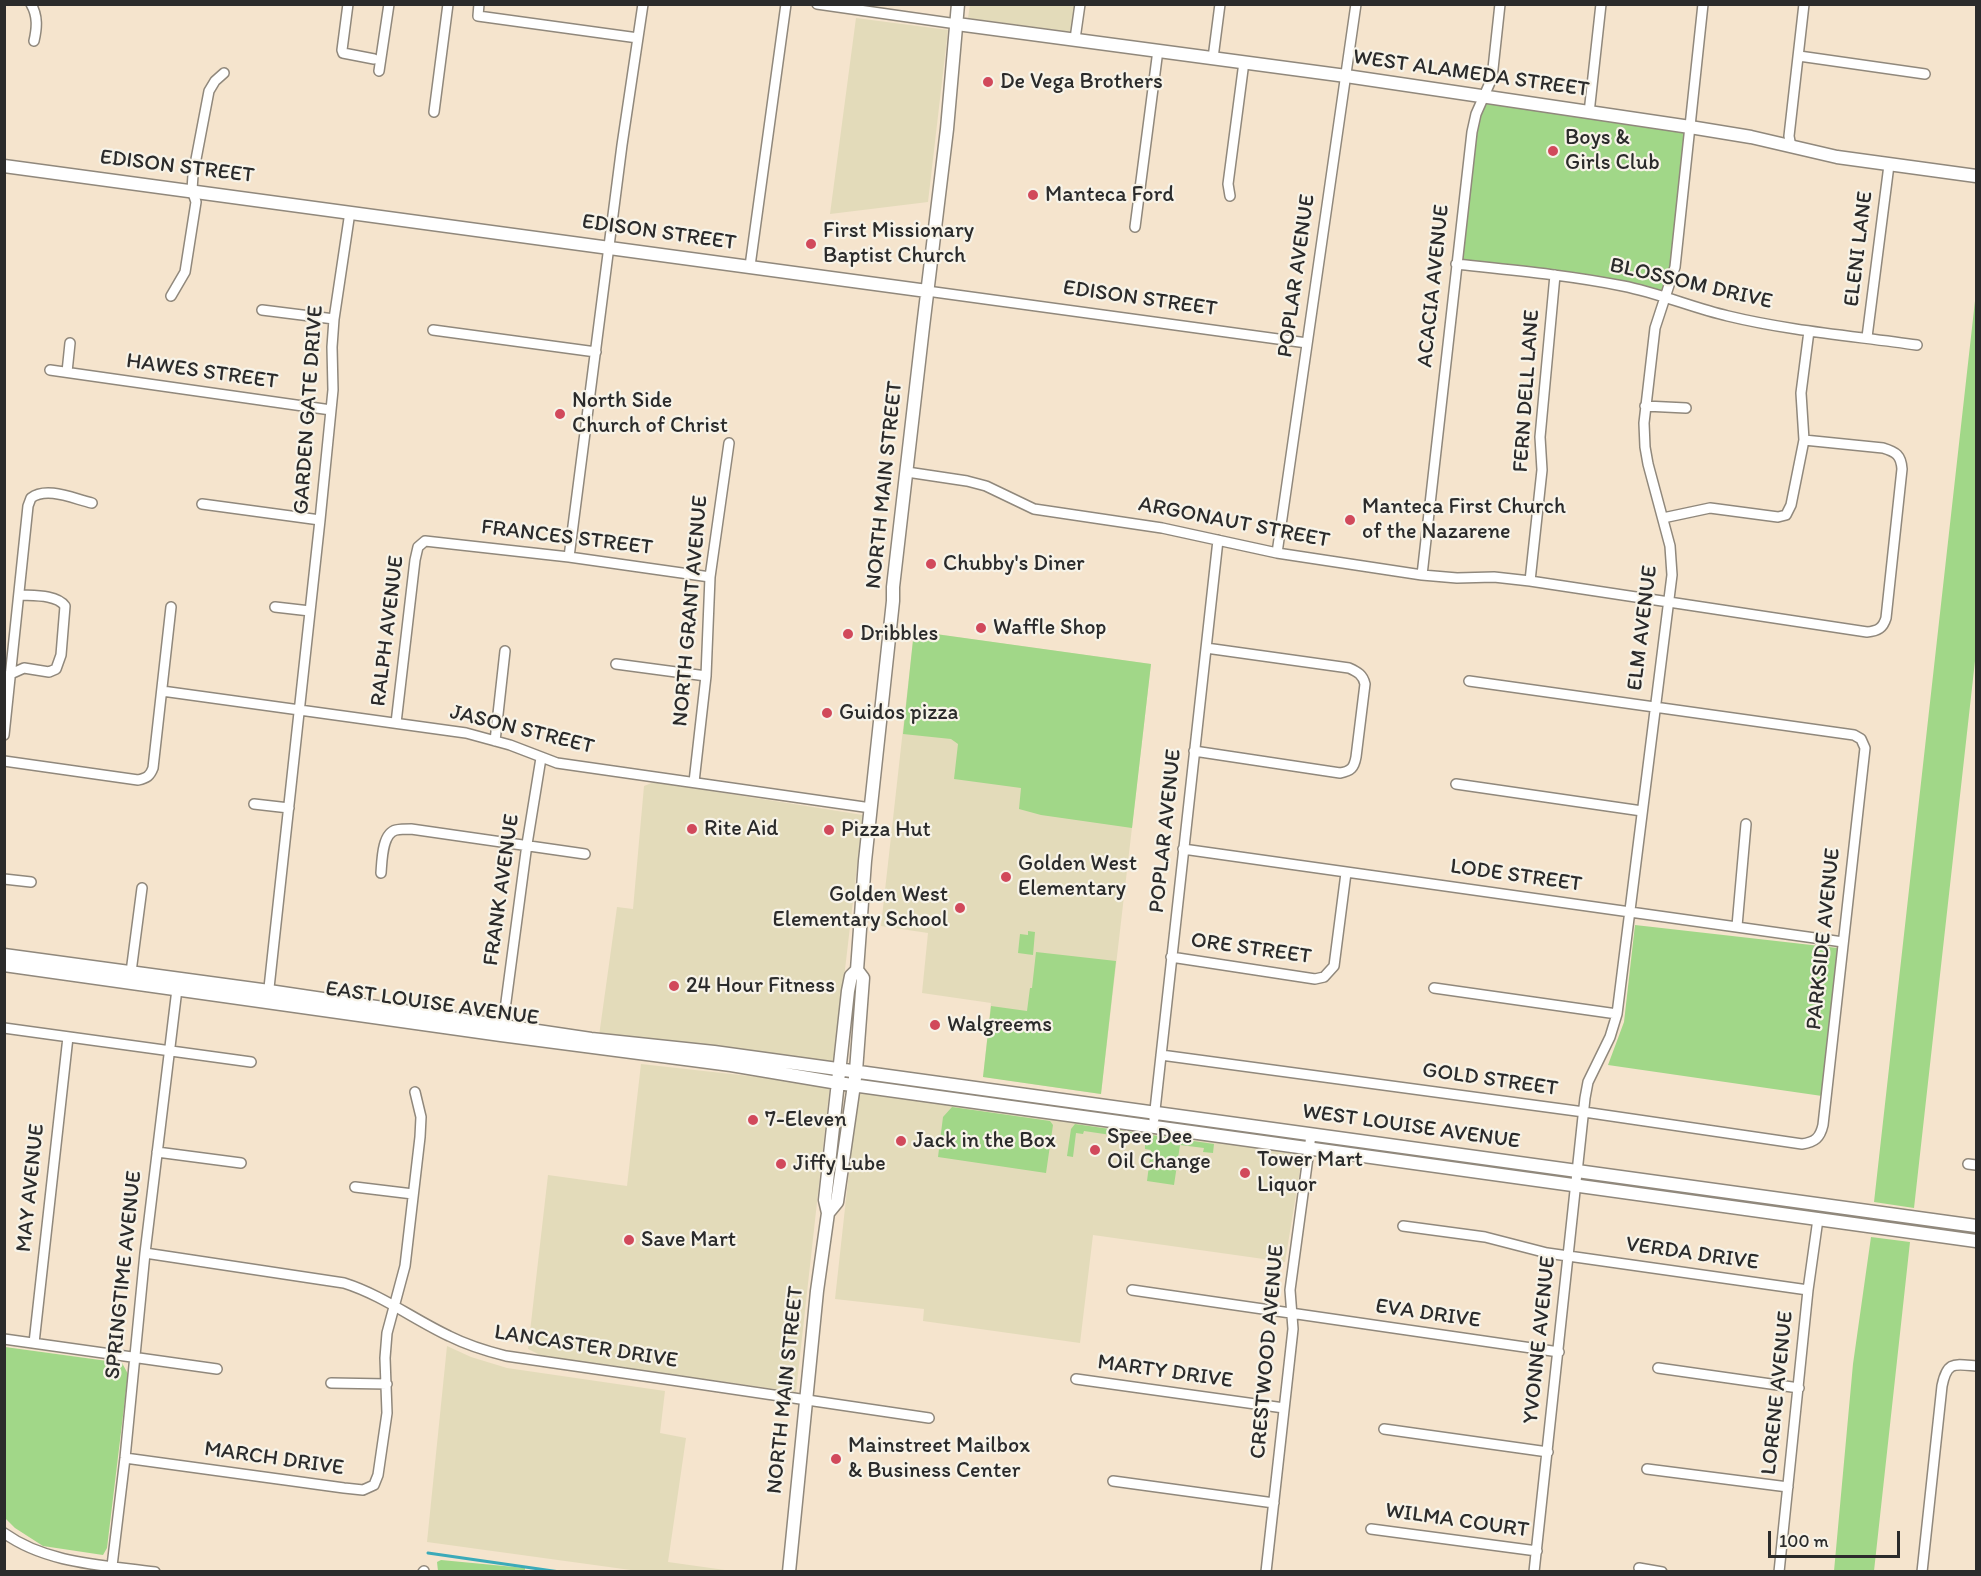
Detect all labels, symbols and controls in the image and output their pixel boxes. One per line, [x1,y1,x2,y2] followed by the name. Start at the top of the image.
[1351,44,1591,104] street label: WEST ALAMEDA STREET
[1000,69,1163,95] place label: De Vega Brothers
[981,75,995,89] marker: De Vega Brothers
[1565,125,1660,176] place label: Boys & Girls Club
[98,144,256,190] street label: EDISON STREET
[1546,144,1560,158] marker: Boys & Girls Club
[1045,182,1174,208] place label: Manteca Ford
[1026,188,1040,202] marker: Manteca Ford
[1839,190,1879,308] street label: ELENI LANE
[1272,193,1322,359] street label: POPLAR AVENUE
[1412,203,1456,369] street label: ACACIA AVENUE
[580,209,738,257] street label: EDISON STREET
[823,218,974,270] place label: First Missionary Baptist Church
[804,237,818,251] marker: First Missionary Baptist Church
[1607,252,1775,316] street label: BLOSSOM DRIVE
[1061,275,1219,323] street label: EDISON STREET
[289,304,329,516] street label: GARDEN GATE DRIVE
[1508,309,1546,473] street label: FERN DELL LANE
[125,348,279,396] street label: HAWES STREET
[861,380,909,590] street label: NORTH MAIN STREET
[572,388,728,440] place label: North Side Church of Christ
[553,407,567,421] marker: North Side Church of Christ
[1136,492,1332,554] street label: ARGONAUT STREET
[668,494,714,728] street label: NORTH GRANT AVENUE
[1362,494,1566,546] place label: Manteca First Church of the Nazarene
[1343,513,1357,527] marker: Manteca First Church of the Nazarene
[480,514,654,562] street label: FRANCES STREET
[943,551,1085,577] place label: Chubby's Diner
[366,554,410,708] street label: RALPH AVENUE
[924,557,938,571] marker: Chubby's Diner
[1622,564,1664,692] street label: ELM AVENUE
[993,615,1106,641] place label: Waffle Shop
[860,621,938,647] place label: Dribbles
[974,621,988,635] marker: Waffle Shop
[841,627,855,641] marker: Dribbles
[447,699,597,761] street label: JASON STREET
[839,700,958,726] place label: Guidos pizza
[820,706,834,720] marker: Guidos pizza
[1144,748,1188,914] street label: POPLAR AVENUE
[478,812,526,968] street label: FRANK AVENUE
[704,816,778,842] place label: Rite Aid
[841,817,931,843] place label: Pizza Hut
[685,822,699,836] marker: Rite Aid
[822,823,836,837] marker: Pizza Hut
[1801,847,1847,1031] street label: PARKSIDE AVENUE
[1018,851,1137,902] place label: Golden West Elementary
[1448,854,1584,898] street label: LODE STREET
[999,870,1013,884] marker: Golden West Elementary
[773,882,948,933] place label: Golden West Elementary School
[953,901,967,915] marker: Golden West Elementary School
[1189,927,1313,971] street label: ORE STREET
[686,973,835,999] place label: 24 Hour Fitness
[324,976,540,1032] street label: EAST LOUISE AVENUE
[667,979,681,993] marker: 24 Hour Fitness
[947,1012,1052,1038] place label: Walgreems
[928,1018,942,1032] marker: Walgreems
[1420,1057,1560,1103] street label: GOLD STREET
[1300,1099,1522,1155] street label: WEST LOUISE AVENUE
[765,1107,847,1133] place label: 7-Eleven
[746,1113,760,1127] marker: 7-Eleven
[11,1122,51,1254] street label: MAY AVENUE
[1107,1124,1211,1176] place label: Spee Dee Oil Change
[913,1128,1056,1154] place label: Jack in the Box
[894,1134,908,1148] marker: Jack in the Box
[1088,1143,1102,1157] marker: Spee Dee Oil Change
[1257,1147,1363,1198] place label: Tower Mart Liquor
[793,1151,886,1177] place label: Jiffy Lube
[774,1157,788,1171] marker: Jiffy Lube
[1238,1166,1252,1180] marker: Tower Mart Liquor
[100,1170,148,1380] street label: SPRINGTIME AVENUE
[641,1227,736,1253] place label: Save Mart
[1624,1232,1760,1276] street label: VERDA DRIVE
[622,1233,636,1247] marker: Save Mart
[1245,1244,1291,1460] street label: CRESTWOOD AVENUE
[1518,1255,1562,1425] street label: YVONNE AVENUE
[762,1285,810,1495] street label: NORTH MAIN STREET
[1374,1294,1482,1334] street label: EVA DRIVE
[1756,1310,1800,1476] street label: LORENE AVENUE
[492,1319,680,1375] street label: LANCASTER DRIVE
[1096,1349,1234,1395] street label: MARTY DRIVE
[848,1433,1030,1484] place label: Mainstreet Mailbox & Business Center
[202,1436,346,1482] street label: MARCH DRIVE
[829,1452,843,1466] marker: Mainstreet Mailbox & Business Center
[1383,1498,1531,1544] street label: WILMA COURT
[1771,1519,1903,1557] scale bar
[1779,1530,1829,1552] text: 100 m

